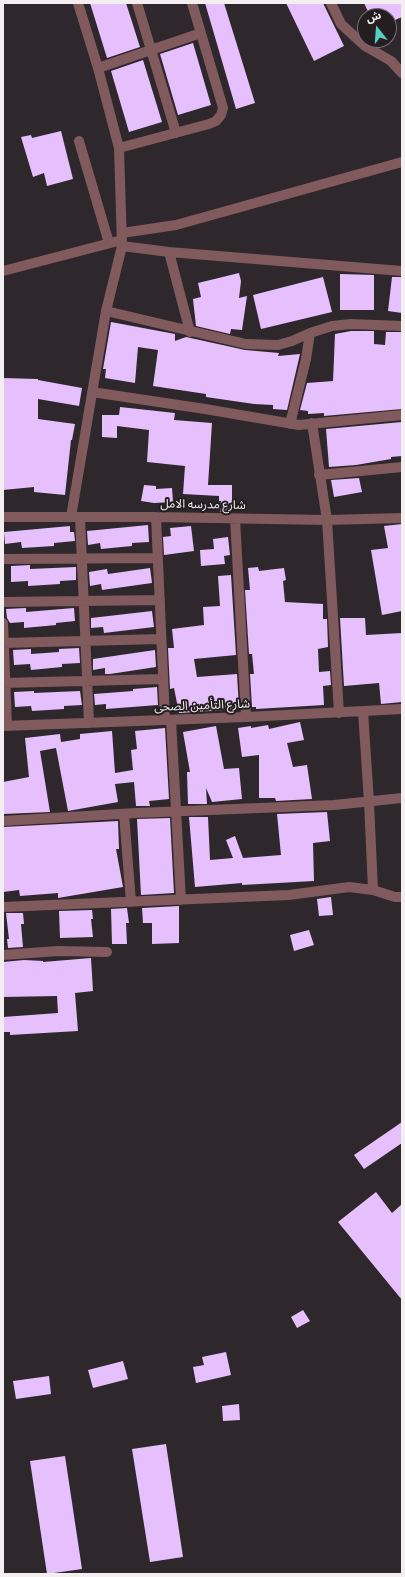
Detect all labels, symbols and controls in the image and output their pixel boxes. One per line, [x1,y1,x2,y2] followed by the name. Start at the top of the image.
[357,8,397,48] north arrow
[365,9,383,25] text: ش
[160,497,246,513] street label: شارع مدرسه الامل
[154,697,250,715] street label: شارع التأمين الصحى

